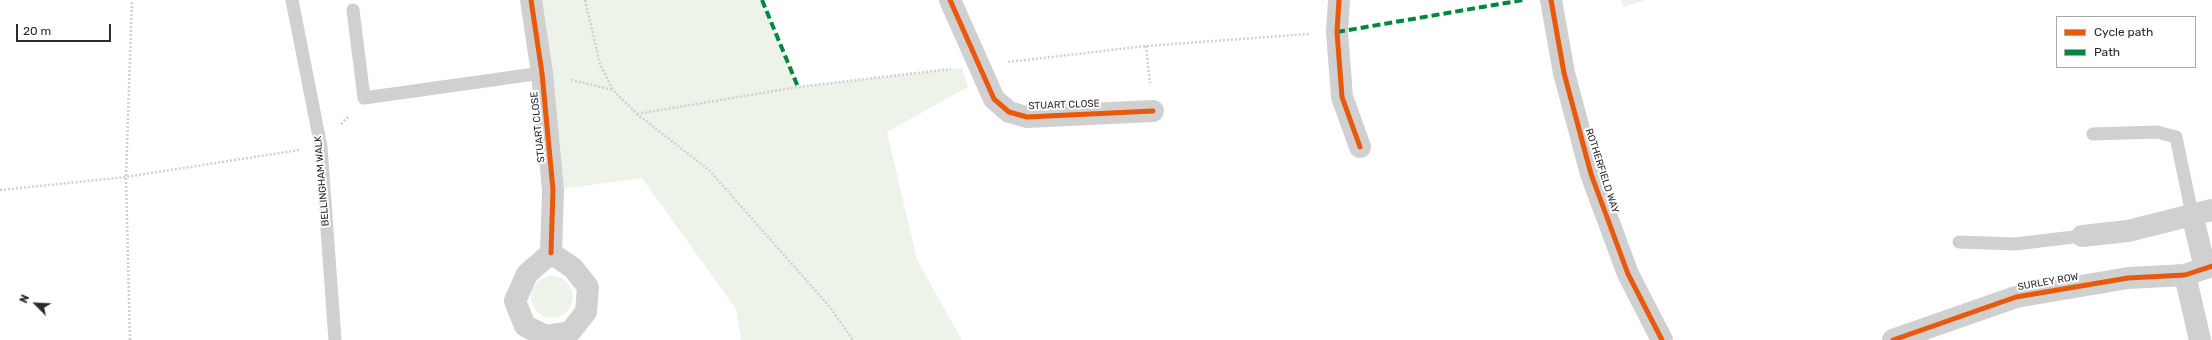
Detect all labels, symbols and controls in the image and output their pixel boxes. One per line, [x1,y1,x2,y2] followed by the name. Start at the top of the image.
[18,16,113,42] scale bar
[2056,16,2196,68] legend
[23,24,51,38] text: 20 m
[2094,25,2153,39] text: Cycle path
[2094,45,2120,59] text: Path
[528,91,548,163] street label: STUART CLOSE
[1028,98,1100,112] street label: STUART CLOSE
[1583,127,1621,215] street label: ROTHERFIELD WAY
[312,135,332,227] street label: BELLINGHAM WALK
[2017,271,2079,293] street label: SURLEY ROW
[16,284,56,324] north arrow
[17,293,32,305] text: N

